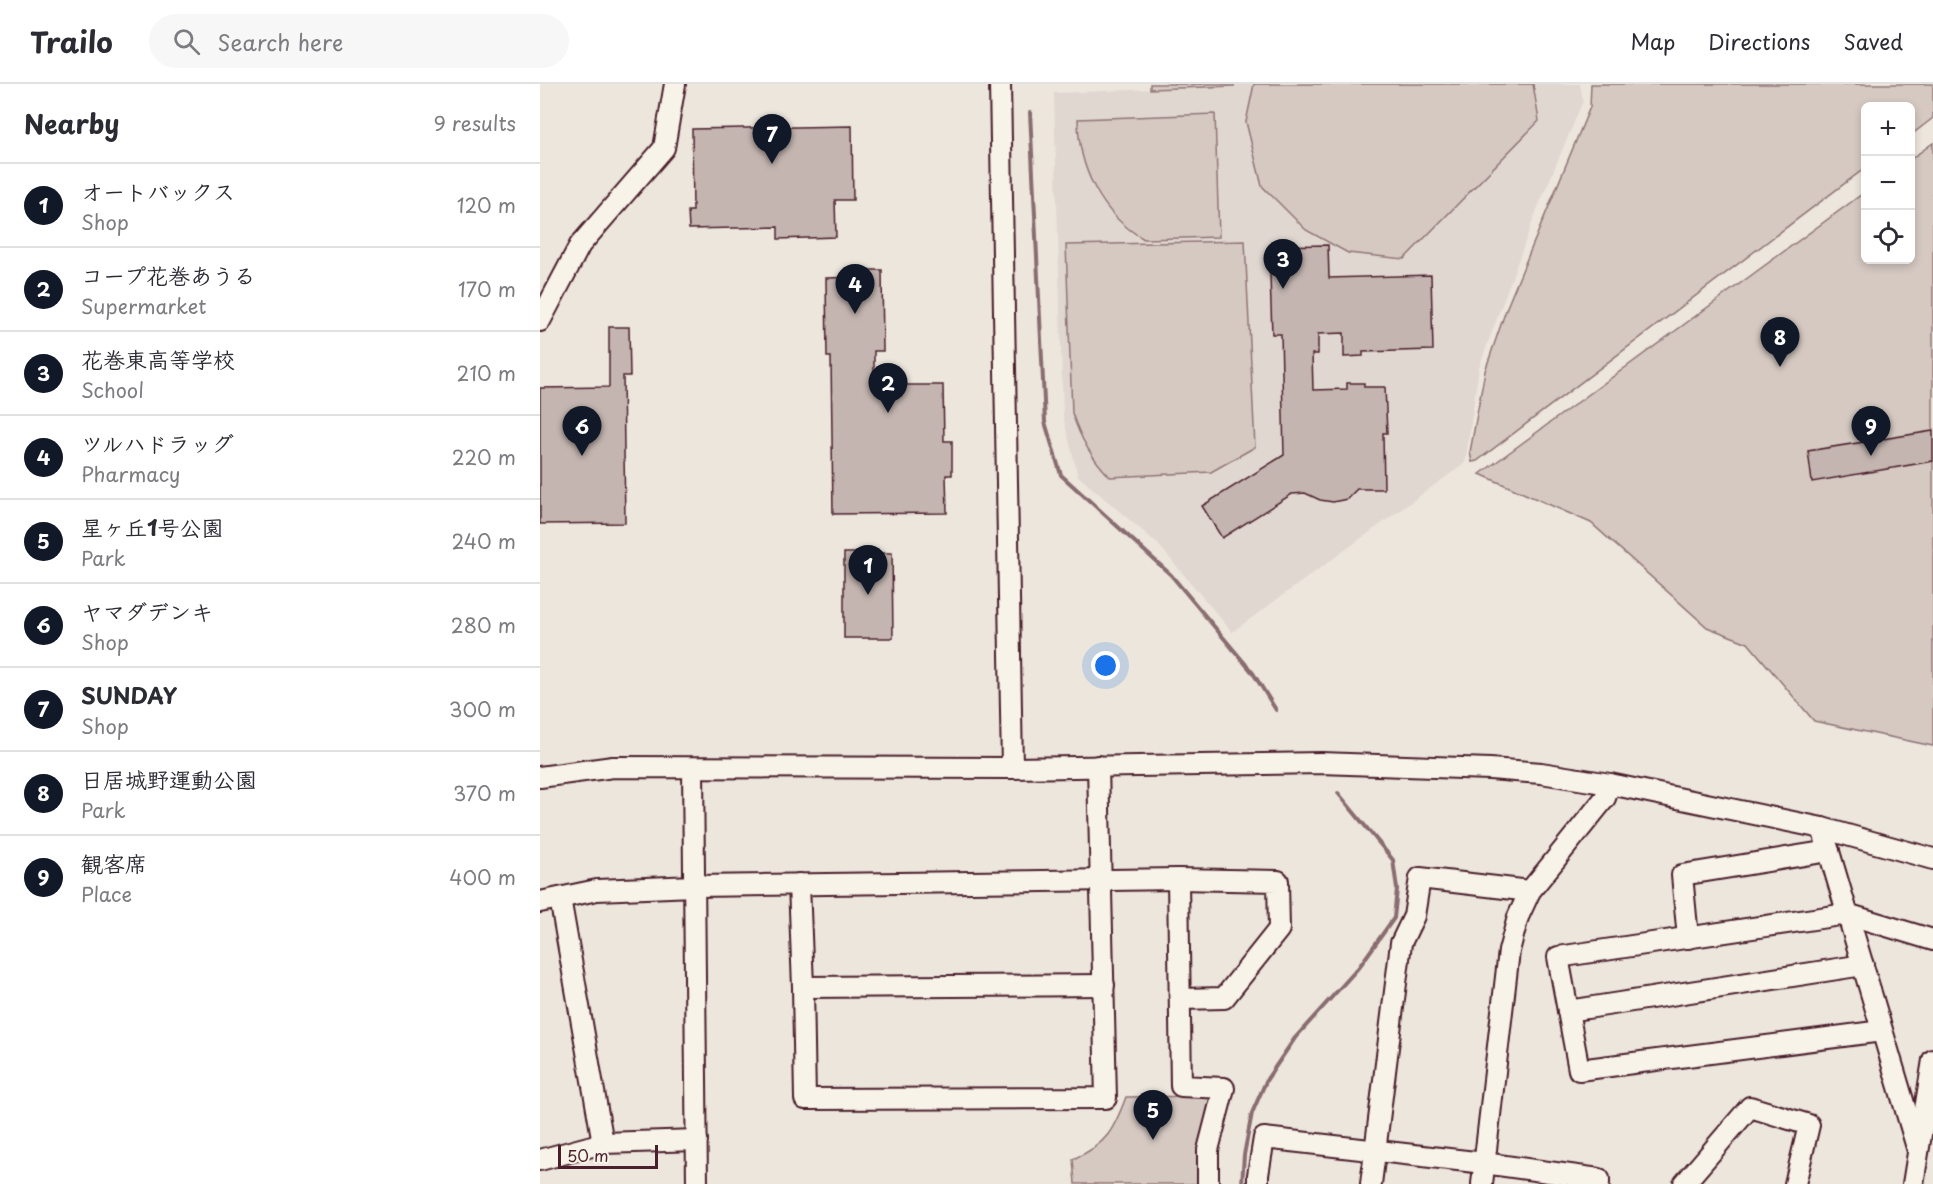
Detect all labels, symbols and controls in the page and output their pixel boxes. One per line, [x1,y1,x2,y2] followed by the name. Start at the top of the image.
[149,14,569,68] search box
[30,20,113,63] text: Trailo
[170,25,203,58] icon: search
[218,25,343,58] text: Search here
[1630,25,1675,57] text: Map
[1708,25,1810,57] text: Directions
[1843,25,1903,57] text: Saved
[1861,102,1915,264] map controls
[1861,102,1915,156] button: +
[24,104,119,143] text: Nearby
[434,108,516,138] text: 9 results
[752,115,792,164] pin: 7
[1861,156,1915,210] button: −
[81,174,235,207] text: オートバックス
[39,190,48,220] text: 1
[457,190,516,220] text: 120 m
[81,207,129,237] text: Shop
[1861,210,1915,264] button: locate
[1264,240,1302,289] pin: 3
[81,258,256,291] text: コープ花巻あうる
[836,264,874,314] pin: 4
[36,274,51,304] text: 2
[458,274,516,304] text: 170 m
[81,291,207,321] text: Supermarket
[1760,318,1800,367] pin: 8
[81,342,235,375] text: 花巻東高等学校
[37,358,50,388] text: 3
[457,358,516,388] text: 210 m
[868,364,908,413] pin: 2
[81,375,144,405] text: School
[562,406,602,456] pin: 6
[1852,406,1890,456] pin: 9
[81,426,234,459] text: ツルハドラッグ
[37,442,50,472] text: 4
[452,442,516,472] text: 220 m
[81,459,181,489] text: Pharmacy
[81,510,224,543] text: 星ヶ丘1号公園
[37,526,50,556] text: 5
[451,526,516,556] text: 240 m
[81,543,126,573] text: Park
[848,546,888,595] pin: 1
[81,594,213,627] text: ヤマダデンキ
[36,610,51,640] text: 6
[451,610,516,640] text: 280 m
[81,627,129,657] text: Shop
[1091,651,1120,680] your location
[81,678,177,711] text: SUNDAY
[38,694,49,724] text: 7
[449,694,516,724] text: 300 m
[81,711,129,741] text: Shop
[81,762,257,795] text: 日居城野運動公園
[37,778,50,808] text: 8
[453,778,516,808] text: 370 m
[81,795,126,825] text: Park
[81,846,147,879] text: 観客席
[38,862,49,892] text: 9
[449,862,516,892] text: 400 m
[81,879,132,909] text: Place
[1134,1090,1172,1140] pin: 5
[558,1142,658,1170] scale bar
[567,1143,608,1167] text: 50 m

